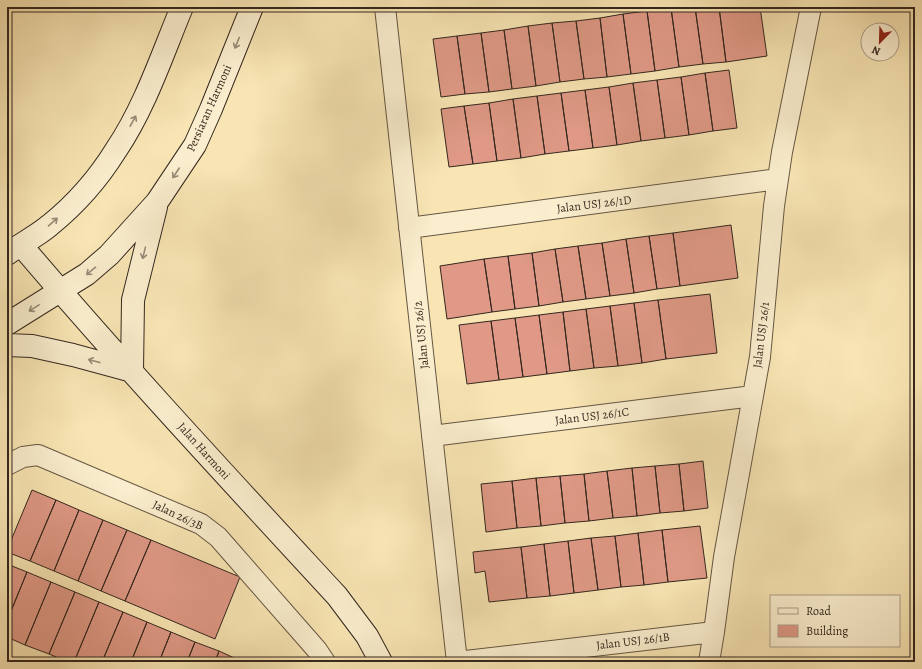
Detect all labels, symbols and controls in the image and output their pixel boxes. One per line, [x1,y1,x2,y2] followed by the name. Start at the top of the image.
[860,22,900,62] north arrow
[233,37,241,49] one-way arrow
[870,42,883,59] text: N
[183,62,235,154] street label: Persiaran Harmoni
[129,115,137,127] one-way arrow
[172,167,180,178] one-way arrow
[556,191,632,217] street label: Jalan USJ 26/1D
[48,218,58,227] one-way arrow
[139,246,147,259] one-way arrow
[86,266,97,275] one-way arrow
[409,300,433,370] street label: Jalan USJ 26/2
[749,301,773,369] street label: Jalan USJ 26/1
[28,304,40,312] one-way arrow
[88,357,101,364] one-way arrow
[554,404,630,428] street label: Jalan USJ 26/1C
[174,419,234,483] street label: Jalan Harmoni
[150,496,206,534] street label: Jalan 26/3B
[770,595,900,647] legend
[806,603,832,619] text: Road
[806,623,848,639] text: Building
[595,629,671,653] street label: Jalan USJ 26/1B

